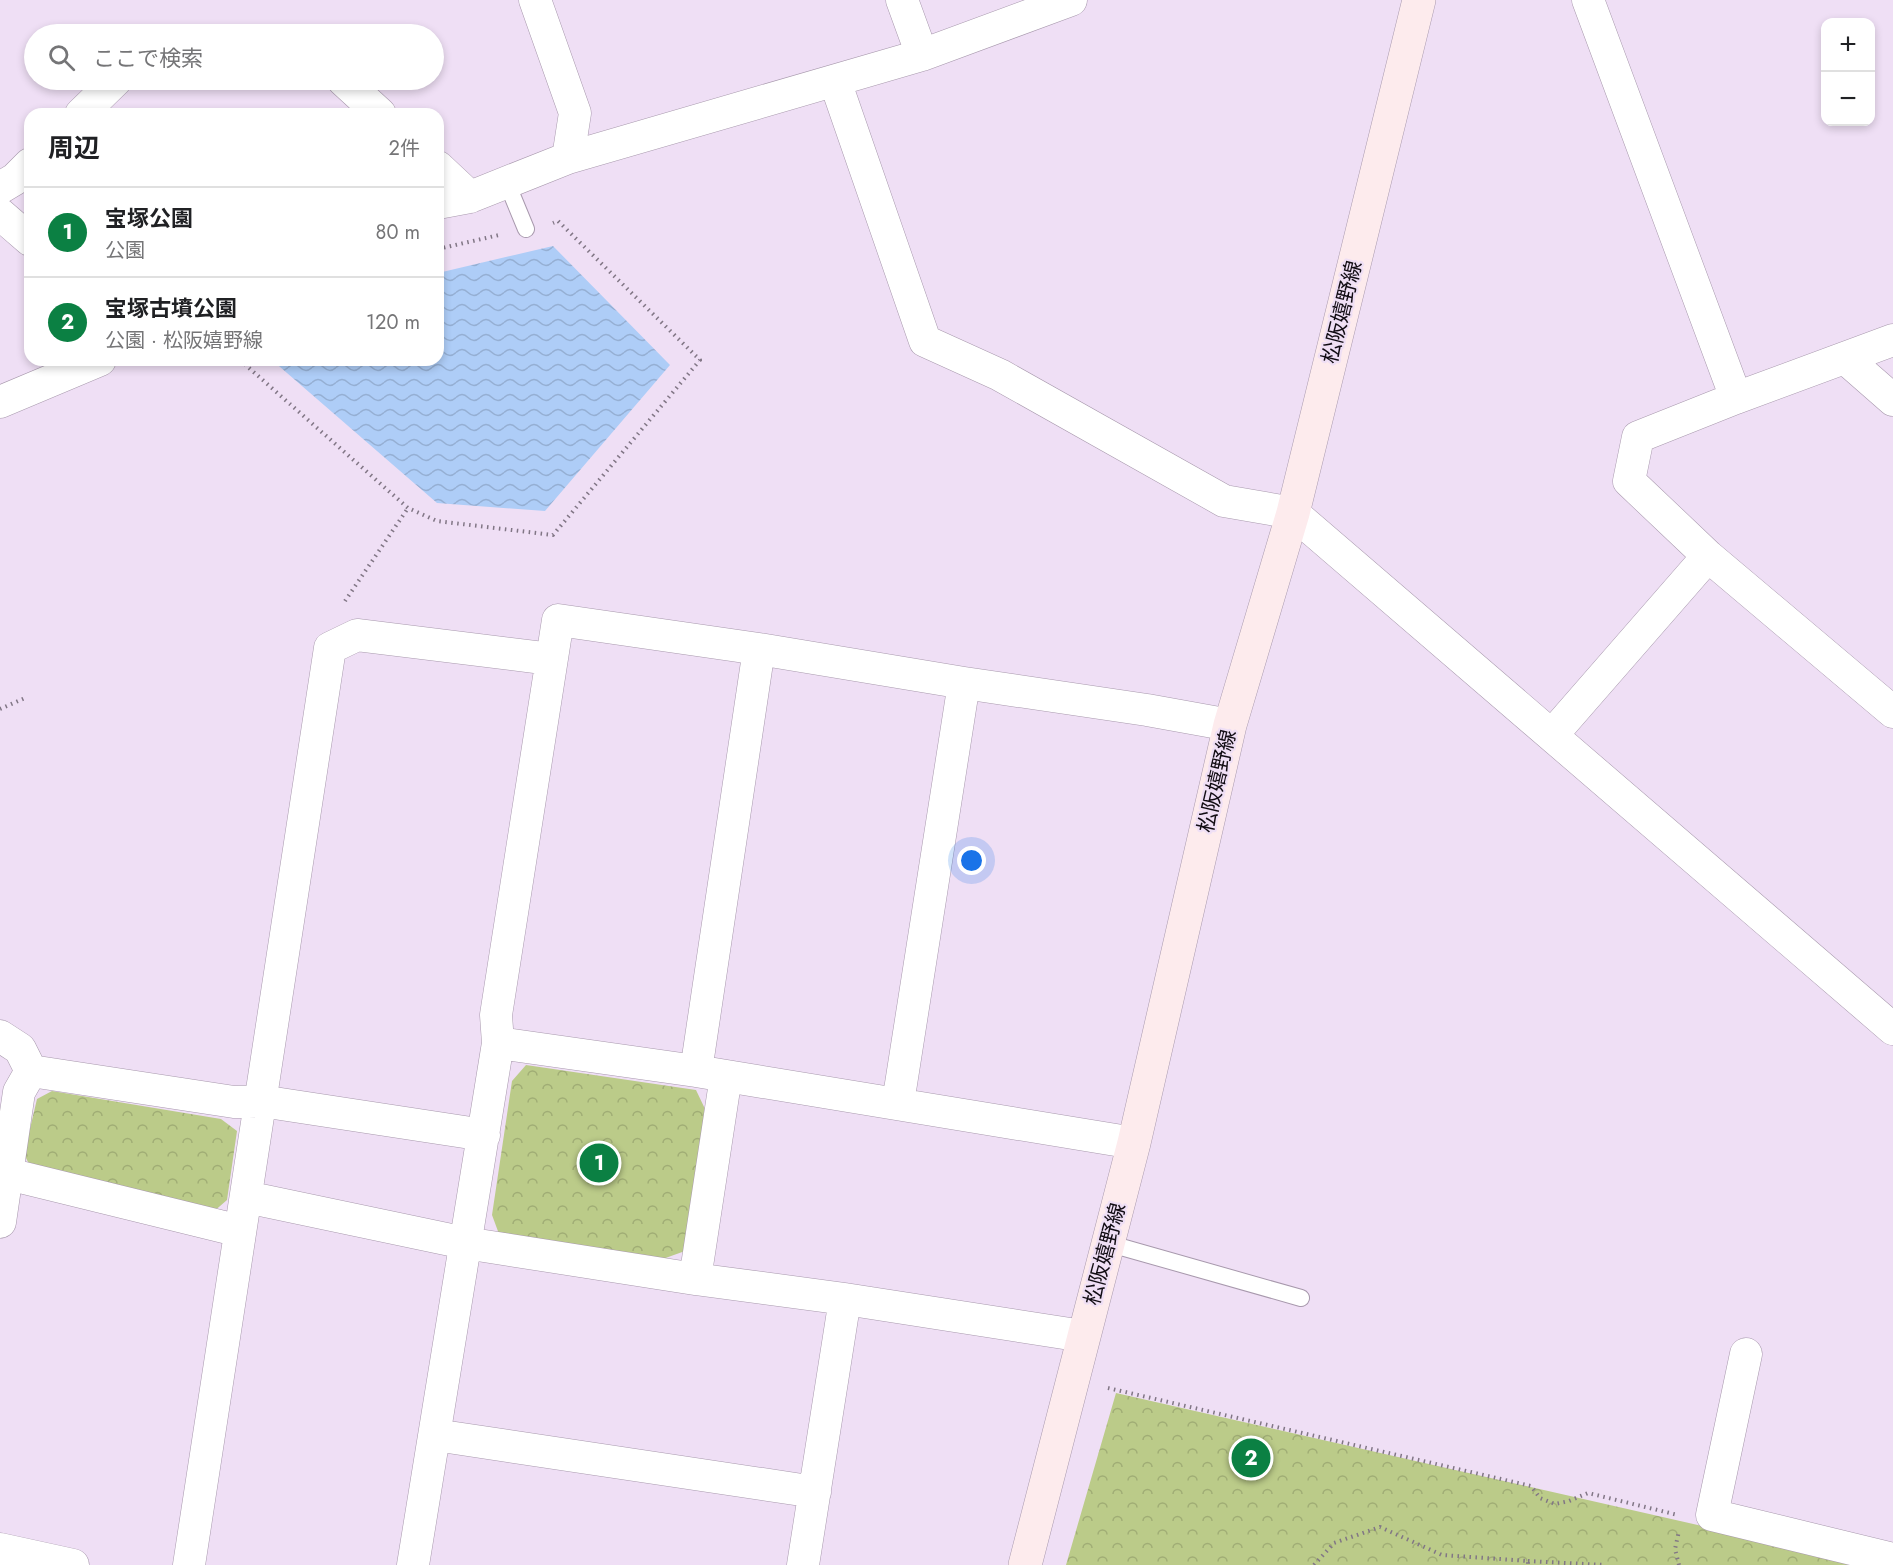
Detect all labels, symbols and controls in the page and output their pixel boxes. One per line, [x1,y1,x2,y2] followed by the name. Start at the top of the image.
[1821,18,1875,126] map controls
[1821,18,1875,72] button: +
[24,24,444,90] search box
[45,41,78,74] icon: search
[93,42,203,74] text: ここで検索
[1821,72,1875,126] button: −
[48,129,100,167] text: 周辺
[389,134,420,163] text: 2件
[105,202,193,234] text: 宝塚公園
[62,218,73,247] text: 1
[375,218,420,247] text: 80 m
[105,236,145,265] text: 公園
[1315,257,1369,367] street label: 松阪嬉野線
[105,292,237,324] text: 宝塚古墳公園
[61,308,74,337] text: 2
[366,308,420,337] text: 120 m
[105,326,263,355] text: 公園 · 松阪嬉野線
[1191,726,1243,836] street label: 松阪嬉野線
[957,846,986,875] your location
[580,1140,618,1186] pin: 1
[1077,1199,1133,1309] street label: 松阪嬉野線
[1232,1436,1270,1480] pin: 2

